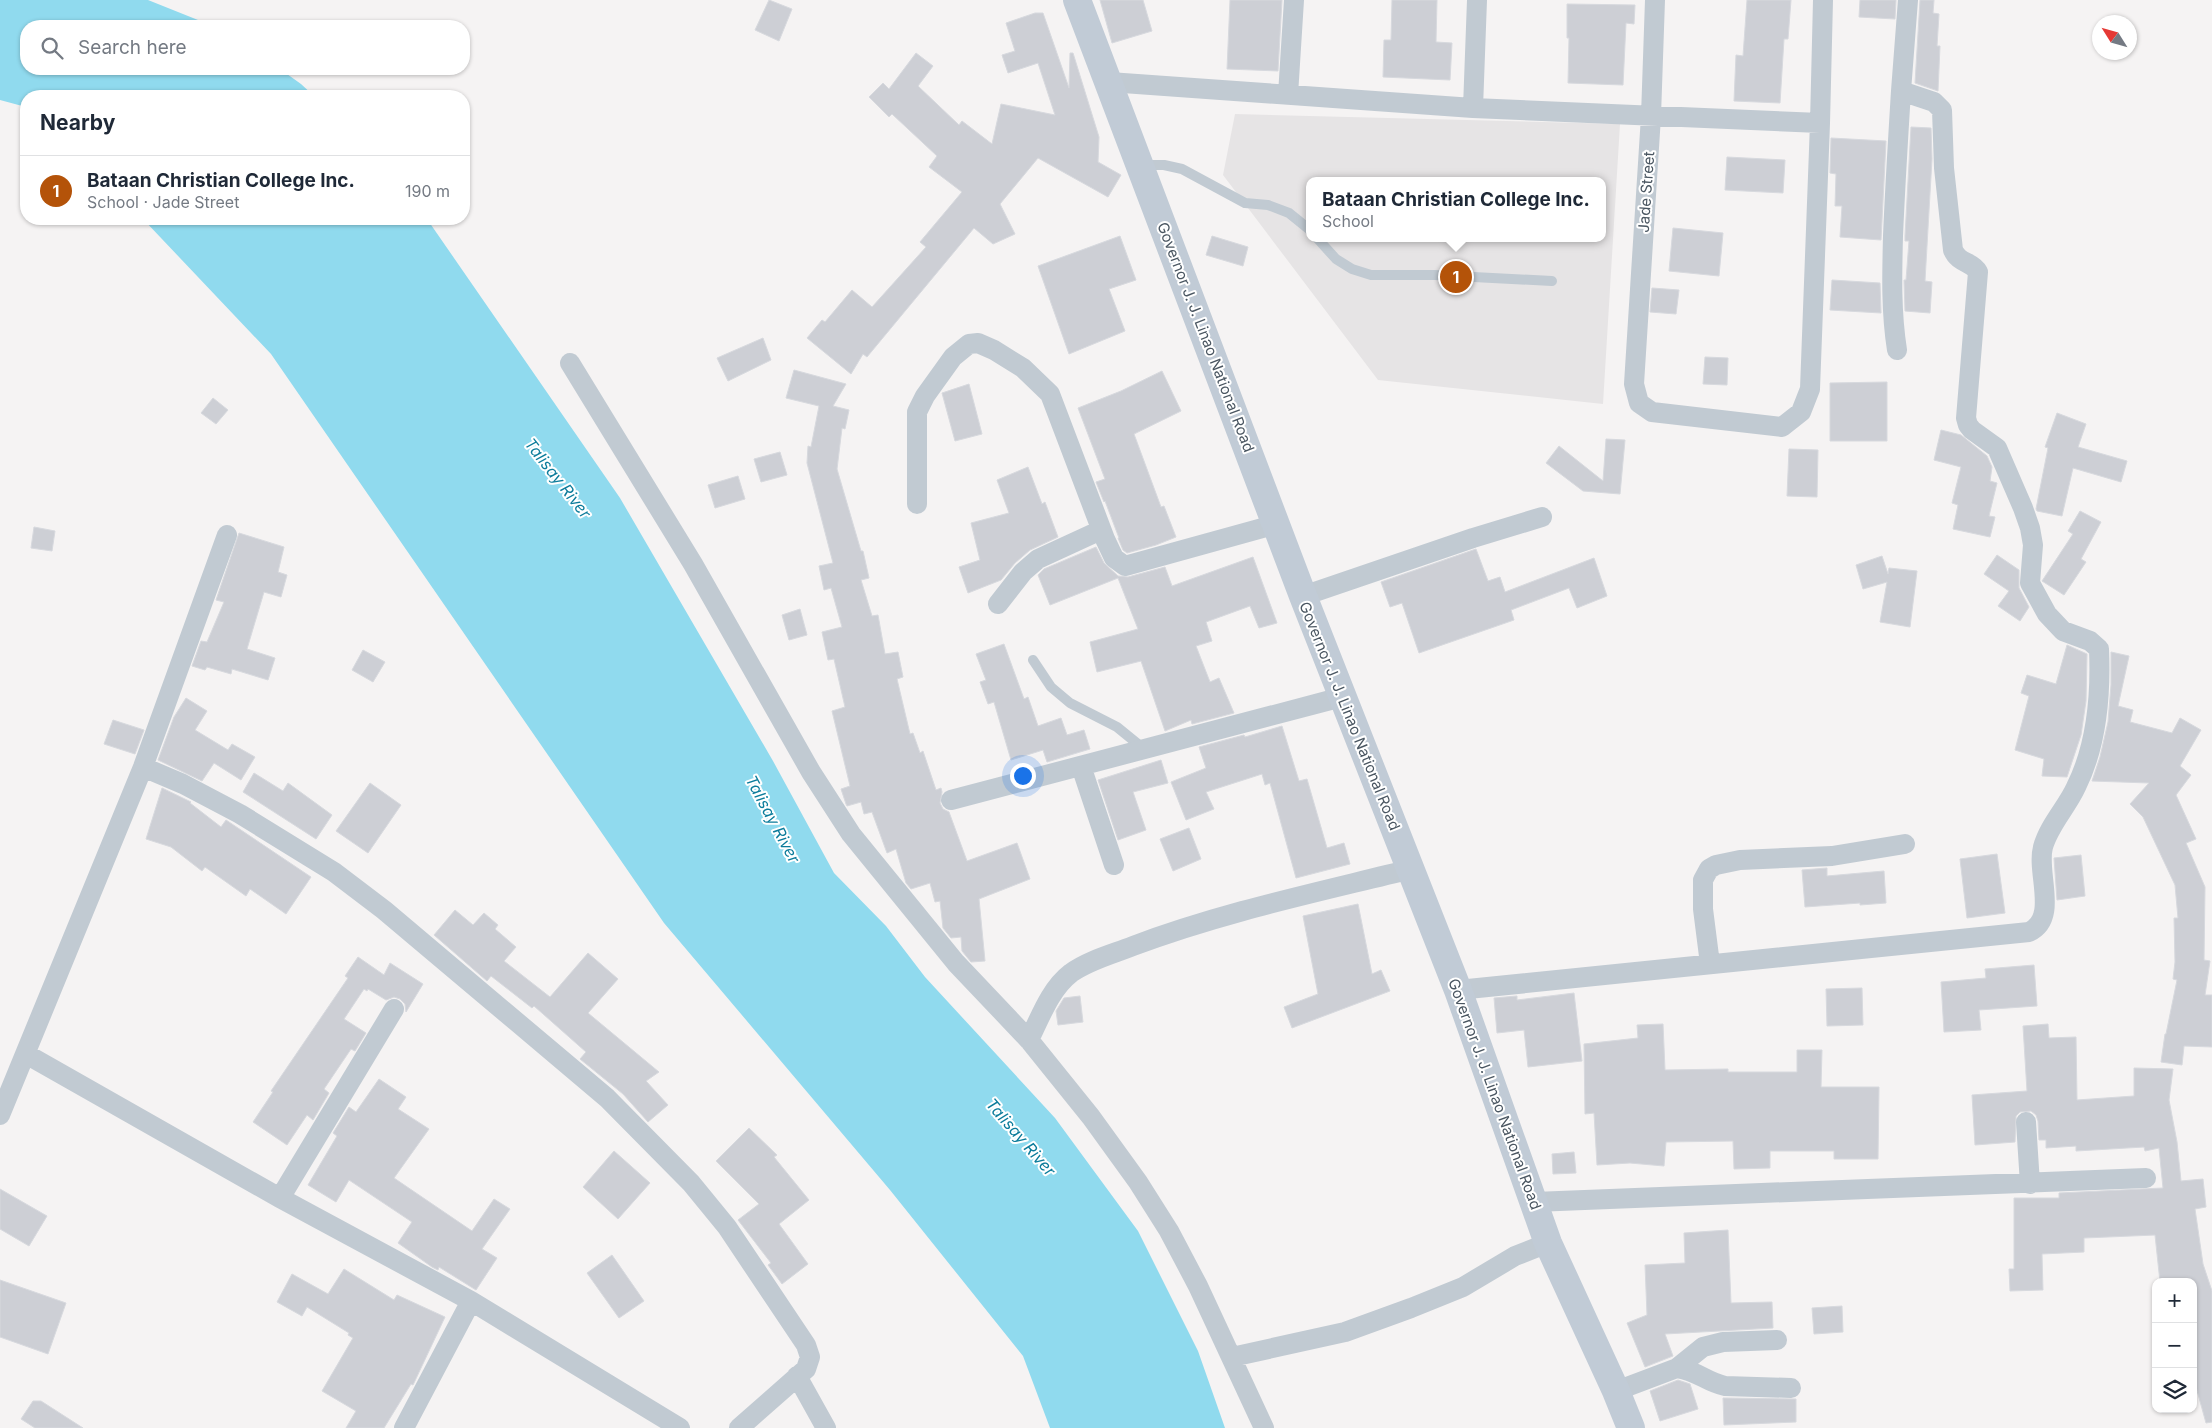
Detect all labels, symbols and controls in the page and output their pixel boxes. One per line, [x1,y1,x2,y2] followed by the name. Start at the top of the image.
[2092,15,2137,60] north arrow
[20,20,470,75] search box
[38,34,66,62] icon: search
[78,36,187,59] text: Search here
[40,110,115,135] text: Nearby
[1634,151,1658,233] street label: Jade Street
[87,169,355,192] text: Bataan Christian College Inc.
[1306,177,1606,242] popup
[53,181,59,201] text: 1
[405,181,450,201] text: 190 m
[1322,188,1590,211] text: Bataan Christian College Inc.
[87,192,239,212] text: School · Jade Street
[1322,211,1374,231] text: School
[1153,219,1259,455] street label: Governor J. J. Linao National Road
[1440,258,1472,296] pin: 1
[520,434,596,523] water label: Talisay River
[1295,599,1405,833] street label: Governor J. J. Linao National Road
[1010,763,1036,789] your location
[742,772,805,867] water label: Talisay River
[1444,976,1546,1212] street label: Governor J. J. Linao National Road
[982,1094,1061,1181] water label: Talisay River
[2152,1278,2197,1413] map controls
[2152,1278,2197,1323] button: +
[2152,1323,2197,1368] button: −
[2152,1368,2197,1413] button: layers

